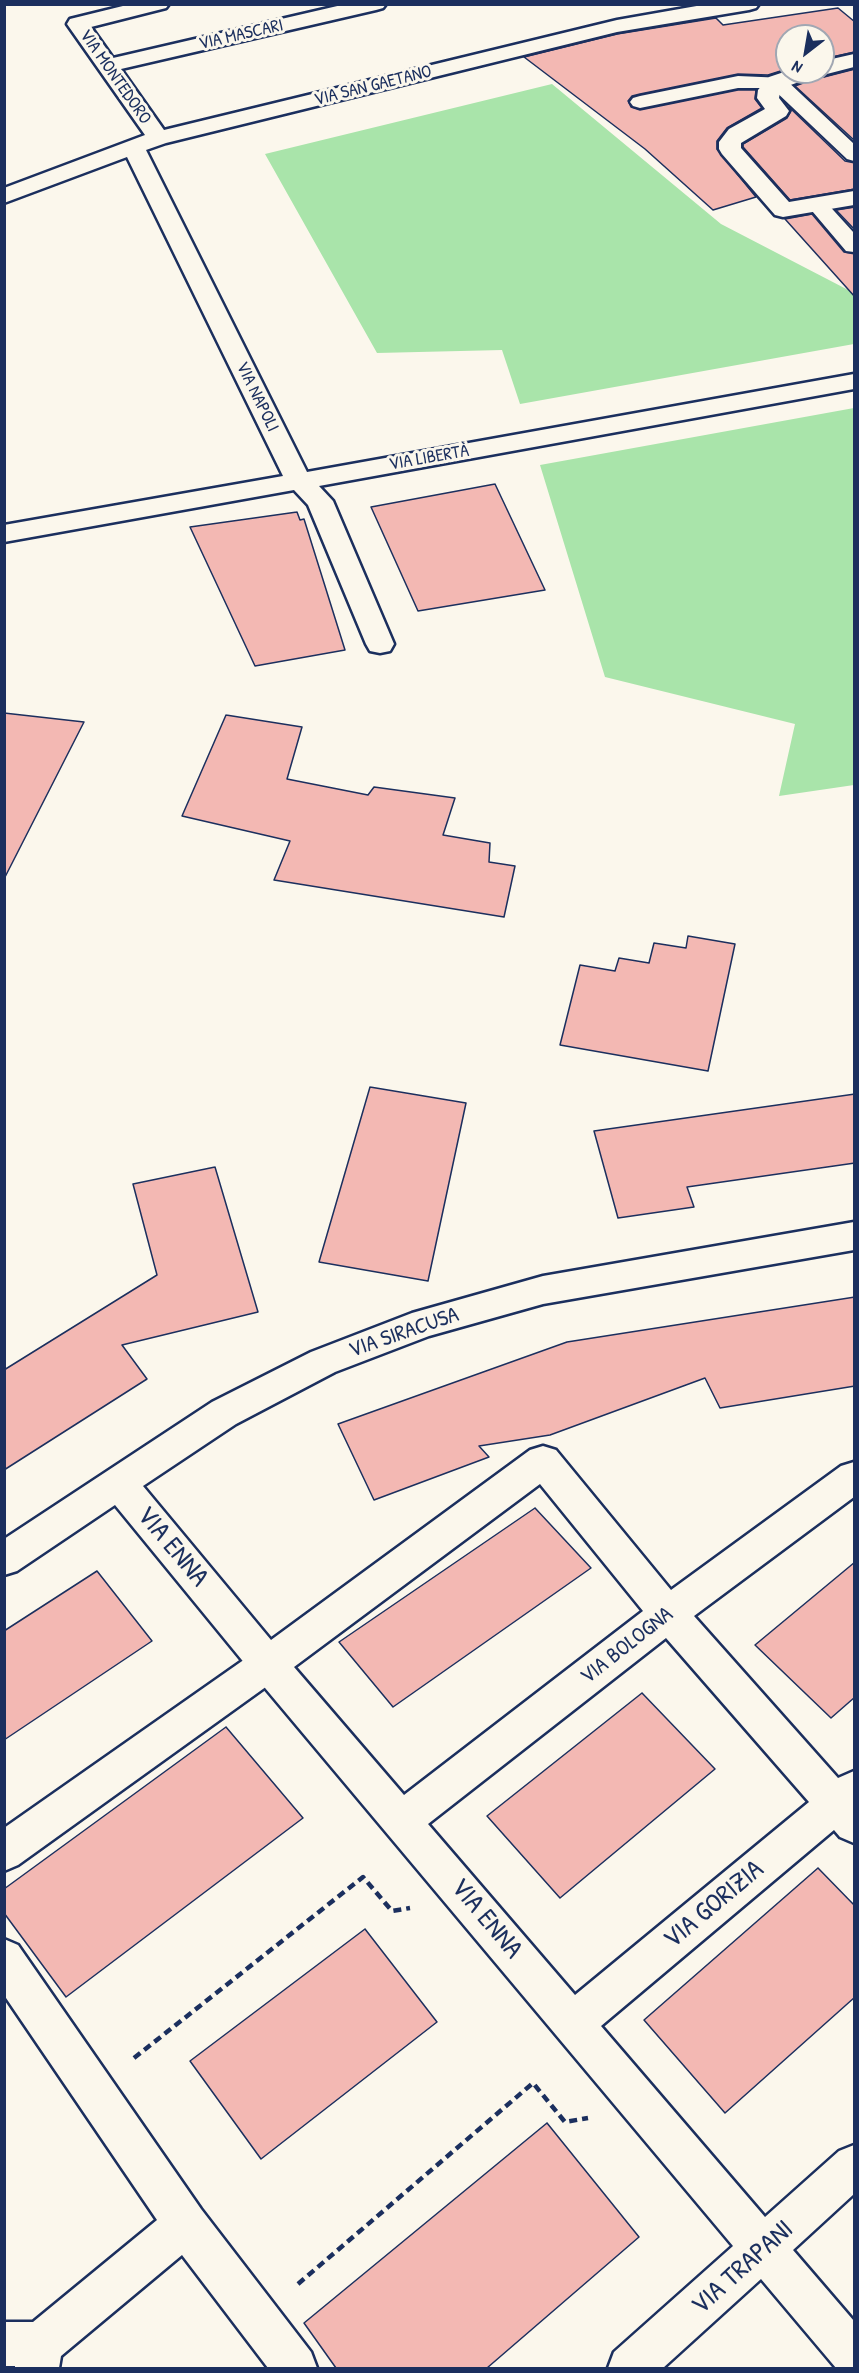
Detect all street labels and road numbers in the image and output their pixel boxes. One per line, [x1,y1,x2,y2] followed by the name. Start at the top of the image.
[197,15,285,55] street label: VIA MASCARI
[74,25,156,129] street label: VIA MONTEDORO
[312,61,434,111] street label: VIA SAN GAETANO
[231,358,283,436] street label: VIA NAPOLI
[387,440,471,476] street label: VIA LIBERTÀ
[346,1302,462,1364] street label: VIA SIRACUSA
[129,1500,215,1594] street label: VIA ENNA
[575,1602,679,1690] street label: VIA BOLOGNA
[657,1854,771,1956] street label: VIA GORIZIA
[443,1872,529,1966] street label: VIA ENNA
[685,2214,801,2322] street label: VIA TRAPANI

